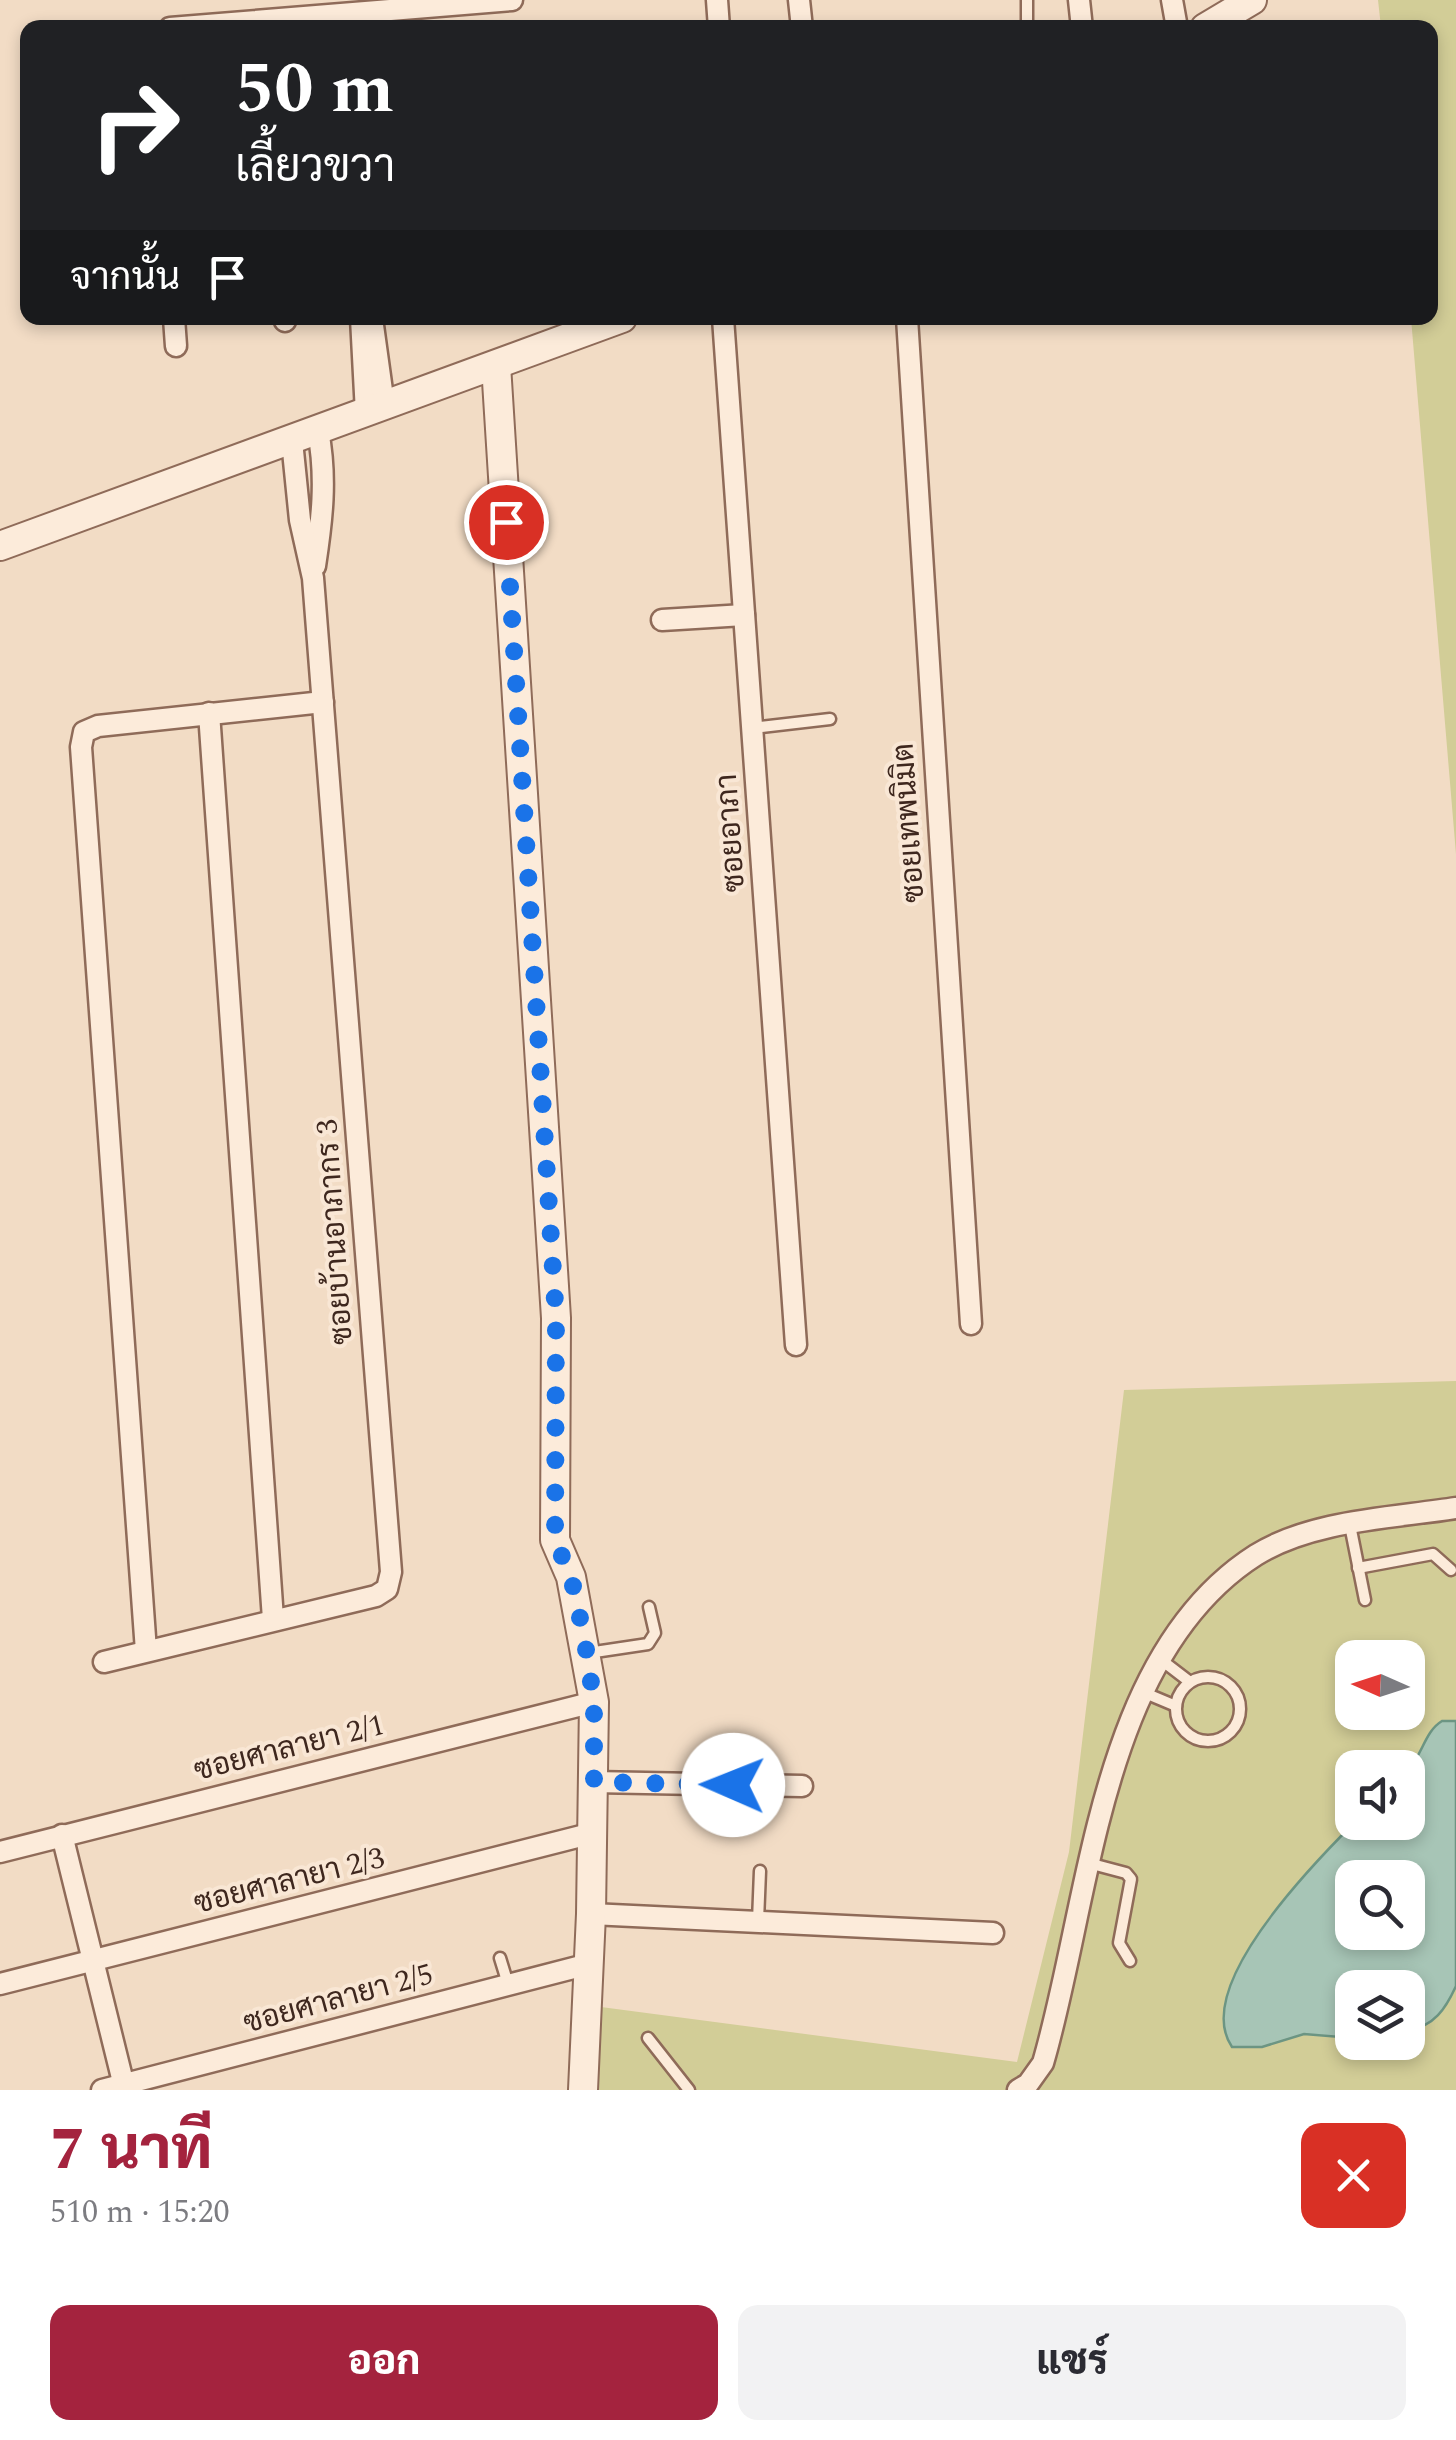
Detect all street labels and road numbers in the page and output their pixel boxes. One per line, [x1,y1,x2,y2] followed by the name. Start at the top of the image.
[880,742,938,904] street label: ซอยเทพนิมิต
[704,772,758,894] street label: ซอยอาภา
[304,1118,366,1346] street label: ซอยบ้านอาภากร 3
[189,1702,389,1794] street label: ซอยศาลายา 2/1
[189,1835,389,1927] street label: ซอยศาลายา 2/3
[238,1952,438,2046] street label: ซอยศาลายา 2/5

